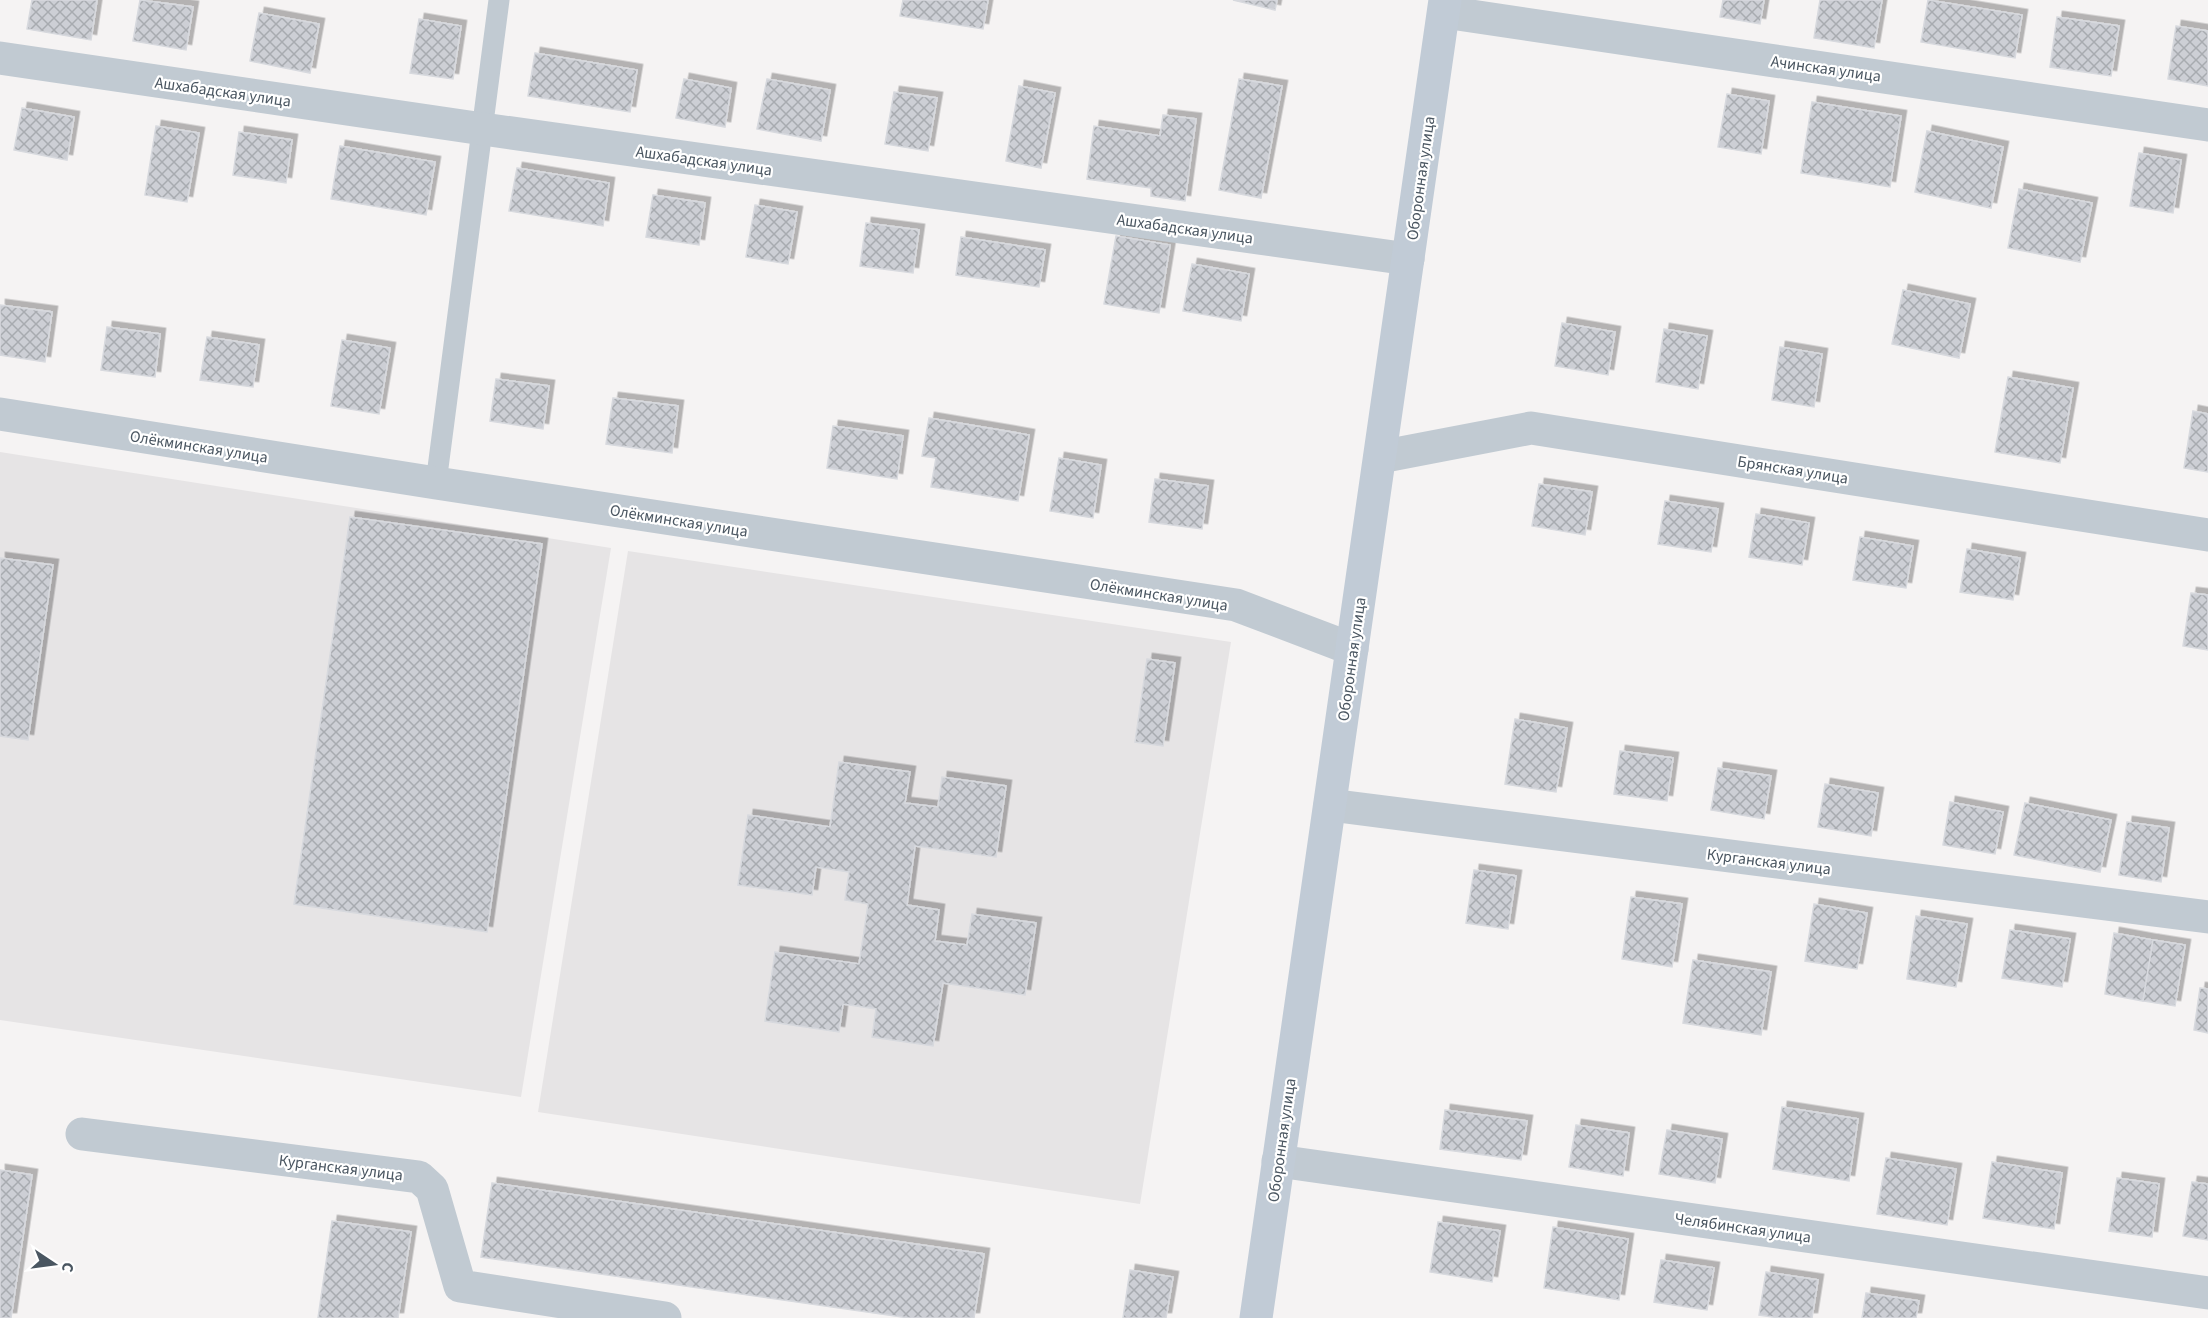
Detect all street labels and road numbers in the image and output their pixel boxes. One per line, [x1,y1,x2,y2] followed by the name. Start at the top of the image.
[1769,50,1882,88] street label: Ачинская улица
[153,72,292,112] street label: Ашхабадская улица
[1401,115,1441,242] street label: Оборонная улица
[634,141,773,181] street label: Ашхабадская улица
[1115,209,1254,249] street label: Ашхабадская улица
[128,425,269,469] street label: Олёкминская улица
[1736,450,1850,490] street label: Брянская улица
[608,499,749,543] street label: Олёкминская улица
[1088,573,1229,617] street label: Олёкминская улица
[1332,596,1372,723] street label: Оборонная улица
[1706,843,1832,881] street label: Курганская улица
[1262,1077,1302,1204] street label: Оборонная улица
[278,1149,404,1187] street label: Курганская улица
[1673,1208,1812,1248] street label: Челябинская улица

